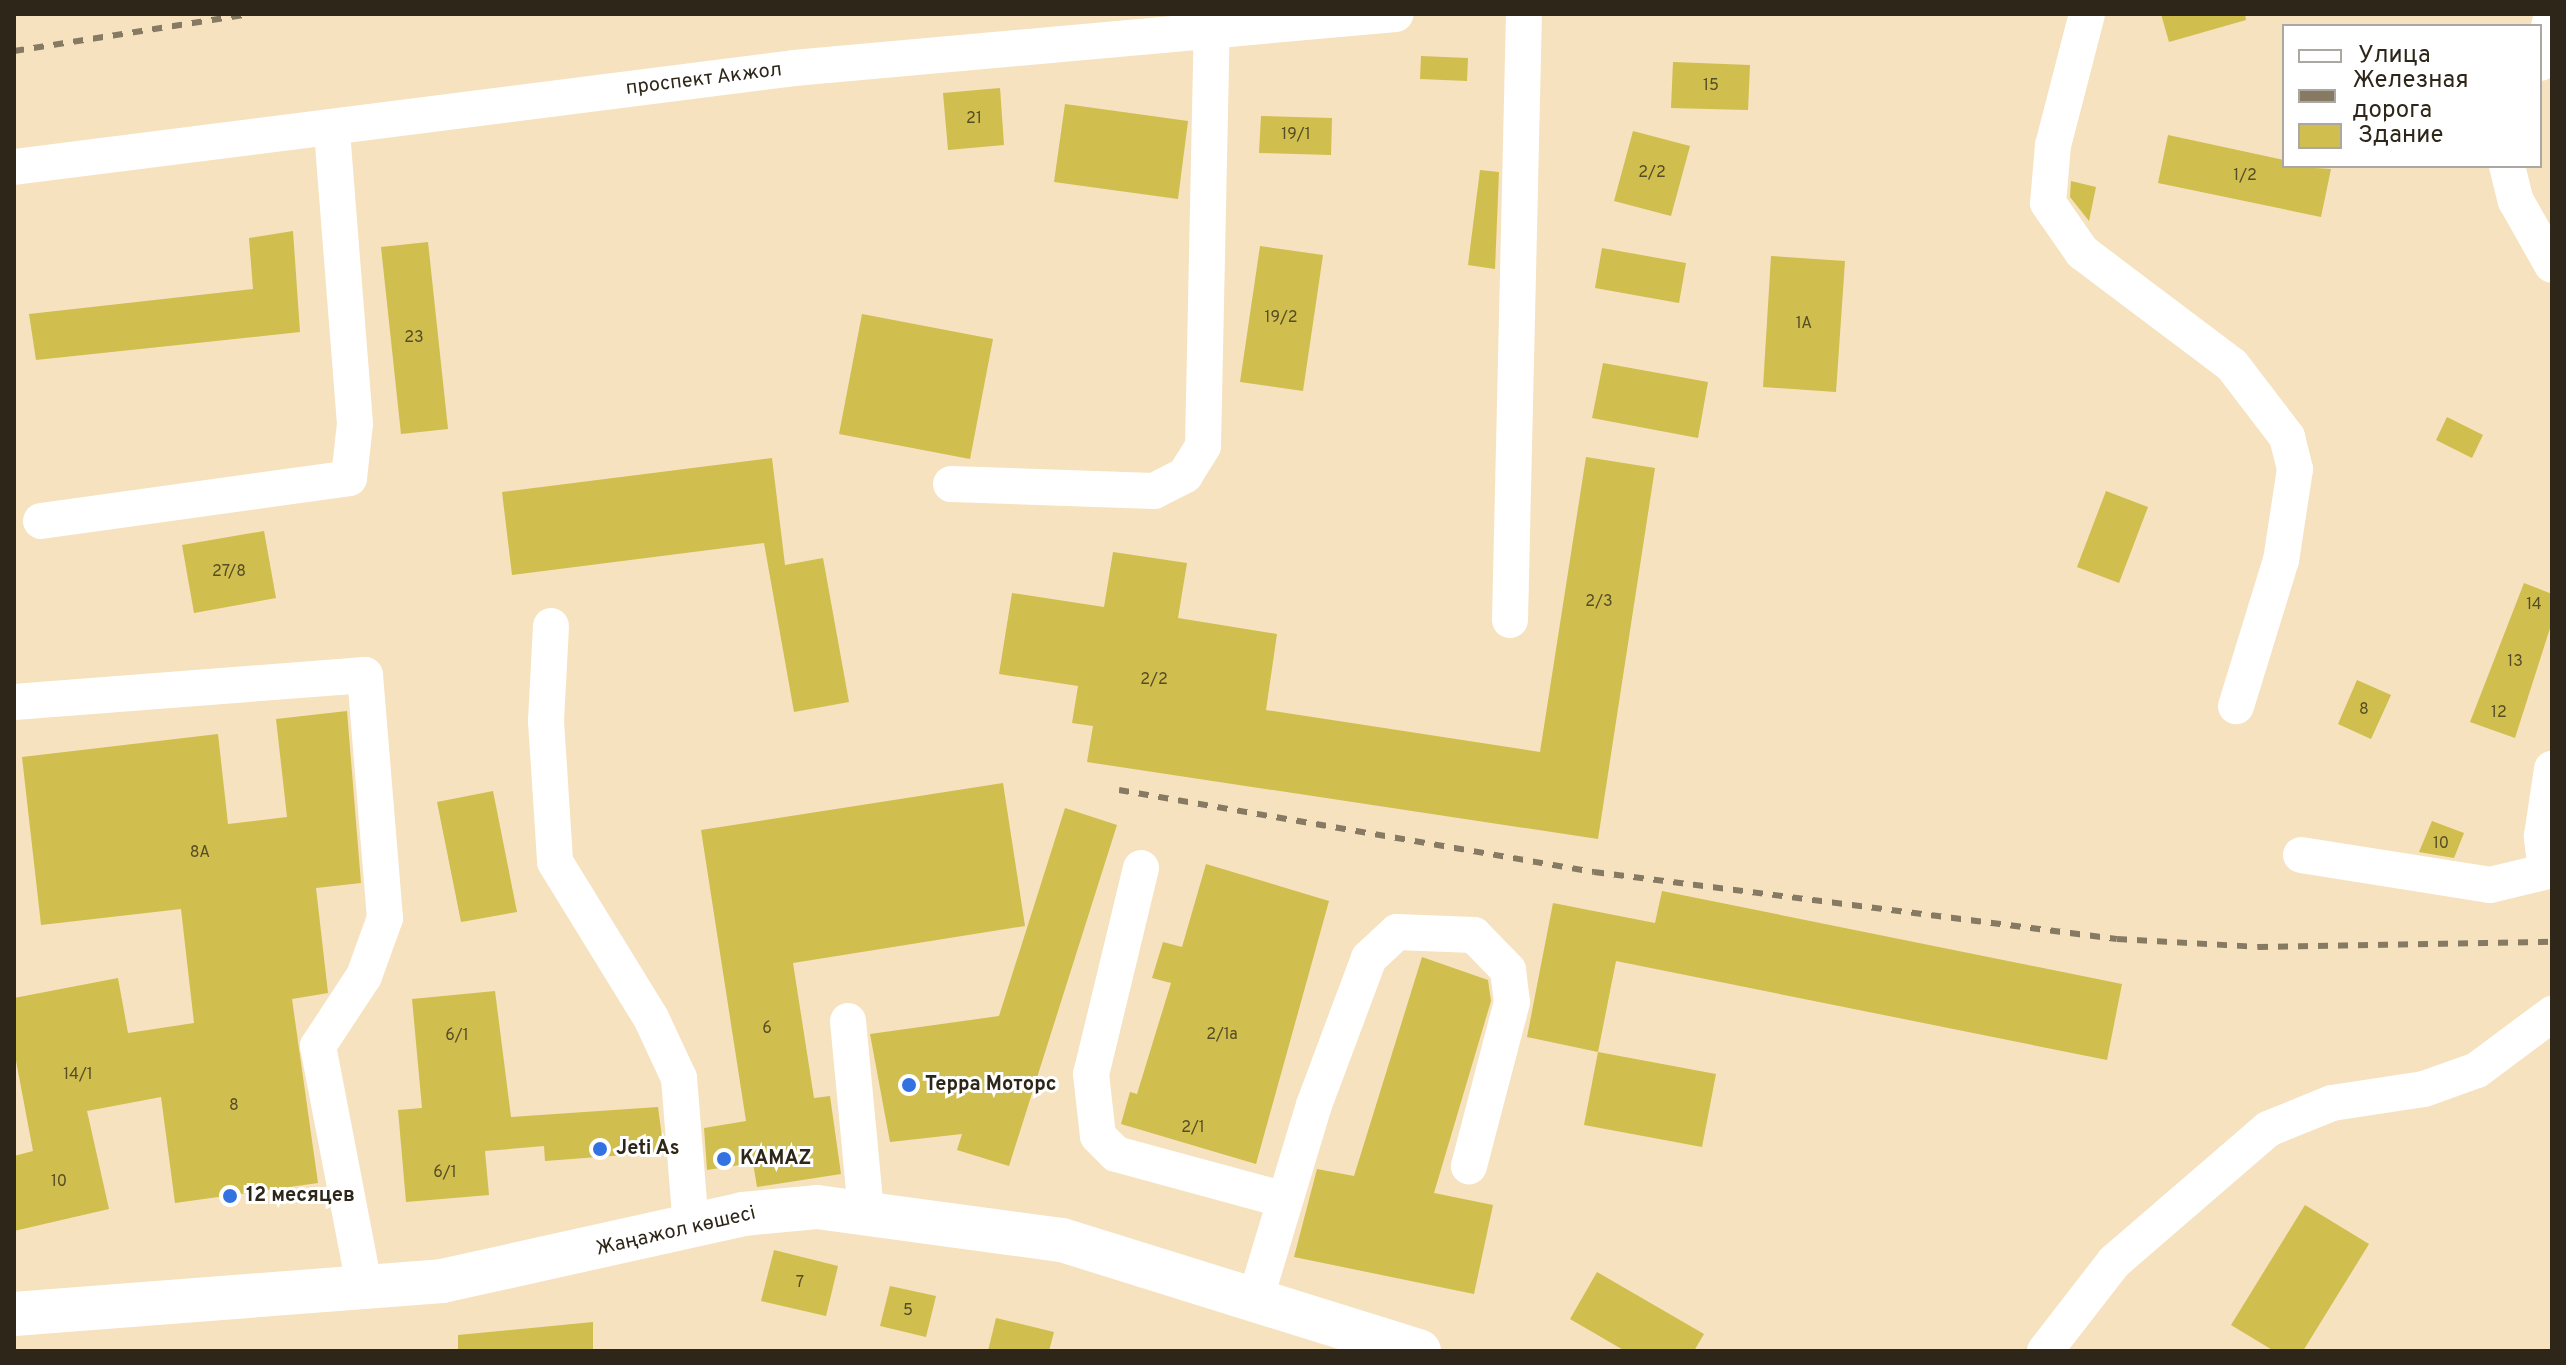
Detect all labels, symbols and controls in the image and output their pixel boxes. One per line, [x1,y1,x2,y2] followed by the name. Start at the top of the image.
[2282,24,2542,168] legend
[2358,41,2431,71] text: Улица
[624,58,784,102] street label: проспект Акжол
[2352,66,2469,126] text: Железная дорога
[1703,76,1719,96] house number: 15
[966,109,982,129] house number: 21
[2358,121,2444,151] text: Здание
[1281,125,1311,145] house number: 19/1
[1638,163,1666,183] house number: 2/2
[2233,166,2257,186] house number: 1/2
[1264,308,1298,328] house number: 19/2
[1796,314,1812,334] house number: 1А
[404,328,424,348] house number: 23
[212,562,246,582] house number: 27/8
[1585,592,1613,612] house number: 2/3
[2526,595,2542,615] house number: 14
[2507,652,2523,672] house number: 13
[1140,670,1168,690] house number: 2/2
[2359,700,2369,720] house number: 8
[2491,703,2507,723] house number: 12
[2433,834,2449,854] house number: 10
[190,843,210,863] house number: 8А
[762,1019,772,1039] house number: 6
[1206,1025,1238,1045] house number: 2/1а
[445,1026,469,1046] house number: 6/1
[63,1065,93,1085] house number: 14/1
[925,1073,1057,1097] place label: Терра Моторс
[900,1076,918,1094] marker: Терра Моторс
[229,1096,239,1116] house number: 8
[1181,1118,1205,1138] house number: 2/1
[616,1137,680,1161] place label: Jeti As
[591,1140,609,1158] marker: Jeti As
[740,1147,811,1171] place label: KAMAZ
[715,1150,733,1168] marker: KAMAZ
[433,1163,457,1183] house number: 6/1
[51,1172,67,1192] house number: 10
[246,1184,355,1208] place label: 12 месяцев
[221,1187,239,1205] marker: 12 месяцев
[594,1202,758,1262] street label: Жаңажол көшесі
[796,1273,804,1293] house number: 7
[903,1301,913,1321] house number: 5

